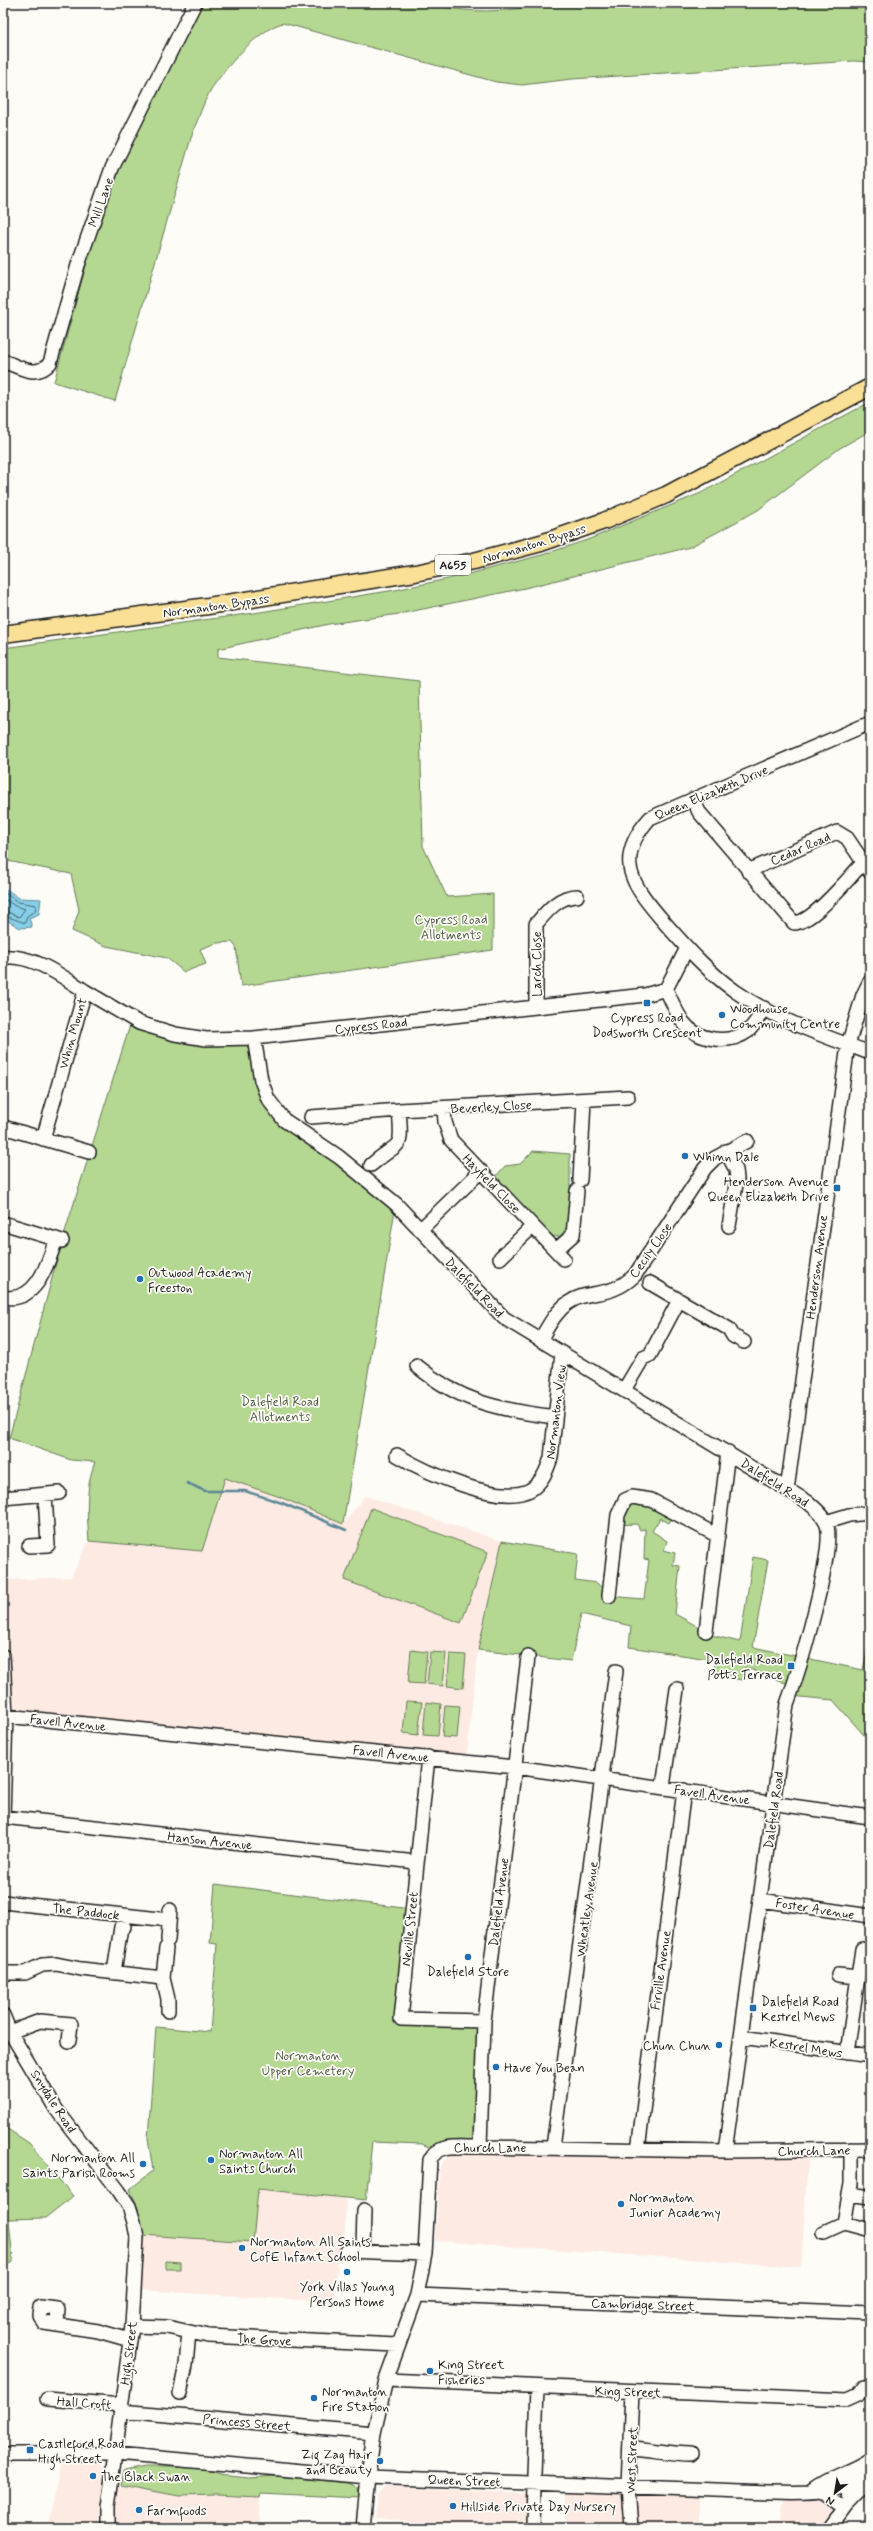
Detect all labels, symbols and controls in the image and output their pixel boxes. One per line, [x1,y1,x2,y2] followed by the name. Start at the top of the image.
[85,175,118,230] street label: Mill Lane
[481,521,588,568] street label: Normanton Bypass
[435,555,471,575] road number: A655
[162,591,271,622] street label: Normanton Bypass
[652,762,771,825] street label: Queen Elizabeth Drive
[768,829,833,870] street label: Cedar Road
[415,912,487,944] park label: Cypress Road Allotments
[529,931,546,997] street label: Larch Close
[55,996,92,1071] street label: Whin Mount
[642,998,652,1008] marker: Cypress Road Dodsworth Crescent
[730,1001,840,1033] place label: Woodhouse Community Centre
[592,1010,702,1042] place label: Cypress Road Dodsworth Crescent
[717,1010,727,1020] marker: Woodhouse Community Centre
[334,1014,408,1039] street label: Cypress Road
[450,1097,532,1118] street label: Beverley Close
[693,1149,759,1166] place label: Whinn Dale
[458,1151,524,1218] street label: Hayfield Close
[680,1151,690,1161] marker: Whinn Dale
[707,1174,829,1206] place label: Henderson Avenue Queen Elizabeth Drive
[832,1183,842,1193] marker: Henderson Avenue Queen Elizabeth Drive
[803,1214,832,1320] street label: Henderson Avenue
[626,1220,677,1282] street label: Cecily Close
[441,1254,507,1322] street label: Dalefield Road
[148,1265,251,1297] place label: Outwood Academy Freeston
[135,1274,145,1284] marker: Outwood Academy Freeston
[542,1364,571,1460] street label: Normanton View
[241,1394,319,1426] park label: Dalefield Road Allotments
[737,1455,812,1512] street label: Dalefield Road
[705,1652,783,1684] place label: Dalefield Road Potts Terrace
[786,1661,796,1671] marker: Dalefield Road Potts Terrace
[29,1711,107,1736] street label: Favell Avenue
[352,1742,430,1767] street label: Favell Avenue
[761,1770,788,1850] street label: Dalefield Road
[673,1782,751,1809] street label: Favell Avenue
[167,1829,253,1854] street label: Hanson Avenue
[486,1857,513,1947] street label: Dalefield Avenue
[572,1860,603,1958] street label: Wheatley Avenue
[398,1891,423,1967] street label: Neville Street
[774,1895,855,1924] street label: Foster Avenue
[52,1901,121,1925] street label: The Paddock
[647,1929,675,2011] street label: Firville Avenue
[463,1952,473,1962] marker: Dalefield Store
[427,1964,509,1981] place label: Dalefield Store
[761,1994,839,2026] place label: Dalefield Road Kestrel Mews
[748,2003,758,2013] marker: Dalefield Road Kestrel Mews
[768,2034,844,2063] street label: Kestrel Mews
[643,2038,711,2055] place label: Chun Chun
[714,2040,724,2050] marker: Chun Chun
[262,2048,355,2080] park label: Normanton Upper Cemetery
[504,2060,585,2077] place label: Have You Bean
[491,2062,501,2072] marker: Have You Bean
[26,2067,79,2137] street label: Snydale Road
[454,2140,526,2157] street label: Church Lane
[778,2142,851,2161] street label: Church Lane
[219,2146,303,2178] place label: Normanton All Saints Church
[23,2150,135,2182] place label: Normanton All Saints Parish Rooms
[206,2155,216,2165] marker: Normanton All Saints Church
[138,2159,148,2169] marker: Normanton All Saints Parish Rooms
[629,2190,721,2222] place label: Normanton Junior Academy
[616,2199,626,2209] marker: Normanton Junior Academy
[250,2234,371,2266] place label: Normanton All Saints CofE Infant School
[237,2243,247,2253] marker: Normanton All Saints CofE Infant School
[342,2267,352,2277] marker: York Villas Young Persons Home
[300,2279,394,2311] place label: York Villas Young Persons Home
[591,2295,695,2317] street label: Cambridge Street
[117,2320,144,2386] street label: High Street
[236,2331,292,2350] street label: The Grove
[438,2357,505,2389] place label: King Street Fisheries
[425,2366,435,2376] marker: King Street Fisheries
[594,2383,662,2403] street label: King Street
[322,2384,389,2416] place label: Normanton Fire Station
[56,2393,112,2414] street label: Hall Croft
[309,2393,319,2403] marker: Normanton Fire Station
[202,2411,292,2436] street label: Princess Street
[623,2426,642,2494] street label: West Street
[38,2436,124,2470] place label: Castleford Road High Street
[25,2445,35,2455] marker: Castleford Road High Street
[301,2447,373,2479] place label: Zig Zag Hair and Beauty
[375,2456,385,2466] marker: Zig Zag Hair and Beauty
[101,2469,191,2486] place label: The Black Swan
[88,2471,98,2481] marker: The Black Swan
[427,2472,501,2491] street label: Queen Street
[815,2473,855,2513] north arrow
[824,2493,837,2509] text: N
[461,2499,616,2516] place label: Hillside Private Day Nursery
[448,2501,458,2511] marker: Hillside Private Day Nursery
[147,2503,207,2522] place label: Farmfoods
[134,2505,144,2515] marker: Farmfoods

